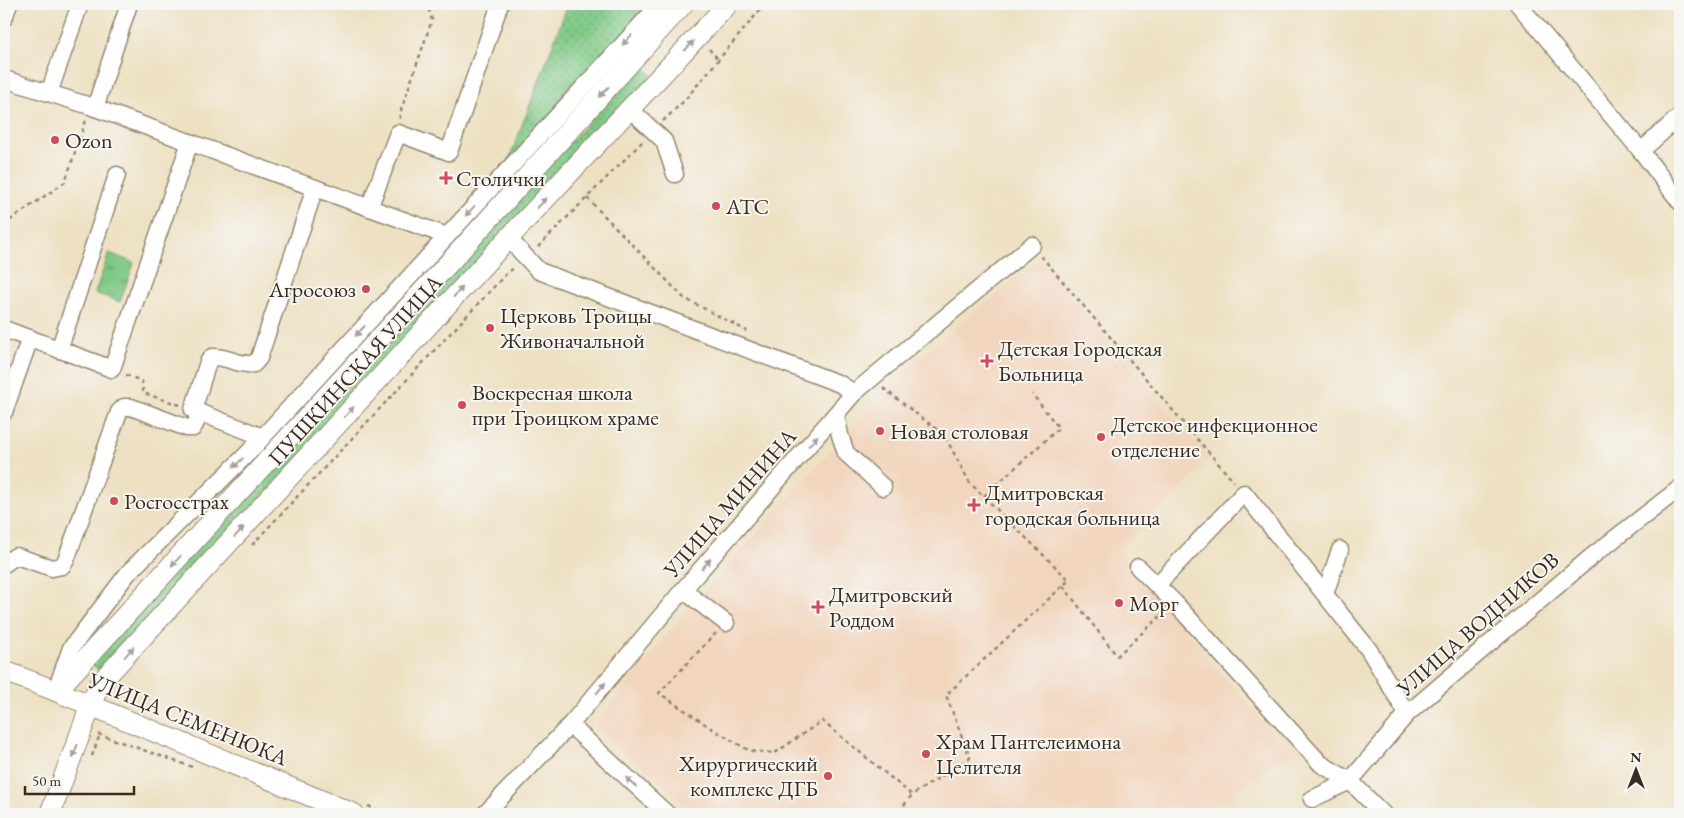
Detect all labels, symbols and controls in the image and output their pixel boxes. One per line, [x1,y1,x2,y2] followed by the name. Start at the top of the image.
[621,33,633,45] one-way arrow
[683,40,695,52] one-way arrow
[598,86,610,98] one-way arrow
[65,126,113,155] place label: Ozon
[49,134,61,146] marker: Ozon
[456,164,546,193] place label: Столички
[440,172,452,184] marker: Столички
[725,192,769,221] place label: АТС
[536,197,548,209] one-way arrow
[710,200,722,212] marker: АТС
[464,205,476,217] one-way arrow
[261,268,449,472] street label: ПУШКИНСКАЯ УЛИЦА
[268,275,356,304] place label: Агросоюз
[360,283,372,295] marker: Агросоюз
[452,287,464,299] one-way arrow
[499,301,652,355] place label: Церковь Троицы Живоначальной
[484,322,496,334] marker: Церковь Троицы Живоначальной
[354,325,366,337] one-way arrow
[998,334,1163,388] place label: Детская Городская Больница
[980,354,994,368] marker: Детская Городская Больница
[472,378,659,432] place label: Воскресная школа при Троицком храме
[456,399,468,411] marker: Воскресная школа при Троицком храме
[343,406,354,419] one-way arrow
[1111,410,1318,464] place label: Детское инфекционное отделение
[890,417,1029,446] place label: Новая столовая
[657,422,803,584] street label: УЛИЦА МИНИНА
[874,425,886,437] marker: Новая столовая
[1095,431,1107,443] marker: Детское инфекционное отделение
[807,435,818,448] one-way arrow
[232,457,244,469] one-way arrow
[985,478,1161,532] place label: Дмитровская городская больница
[124,487,229,516] place label: Росгосстрах
[108,495,120,507] marker: Росгосстрах
[967,498,981,512] marker: Дмитровская городская больница
[233,527,245,539] one-way arrow
[1390,545,1565,703] street label: УЛИЦА ВОДНИКОВ
[170,554,182,566] one-way arrow
[700,558,711,570] one-way arrow
[829,580,953,634] place label: Дмитровский Роддом
[1129,589,1179,618] place label: Морг
[1113,597,1125,609] marker: Морг
[811,600,825,614] marker: Дмитровский Роддом
[123,647,135,659] one-way arrow
[83,665,293,773] street label: УЛИЦА СЕМЕНЮКА
[595,682,606,694] one-way arrow
[935,727,1121,781] place label: Храм Пантелеимона Целителя
[70,744,78,758] one-way arrow
[1612,746,1662,796] north arrow
[920,748,932,760] marker: Храм Пантелеимона Целителя
[1630,748,1642,766] text: N
[678,749,818,803] place label: Хирургический комплекс ДГБ
[25,763,134,795] scale bar
[822,770,834,782] marker: Хирургический комплекс ДГБ
[32,771,61,790] text: 50 m
[624,776,637,787] one-way arrow

